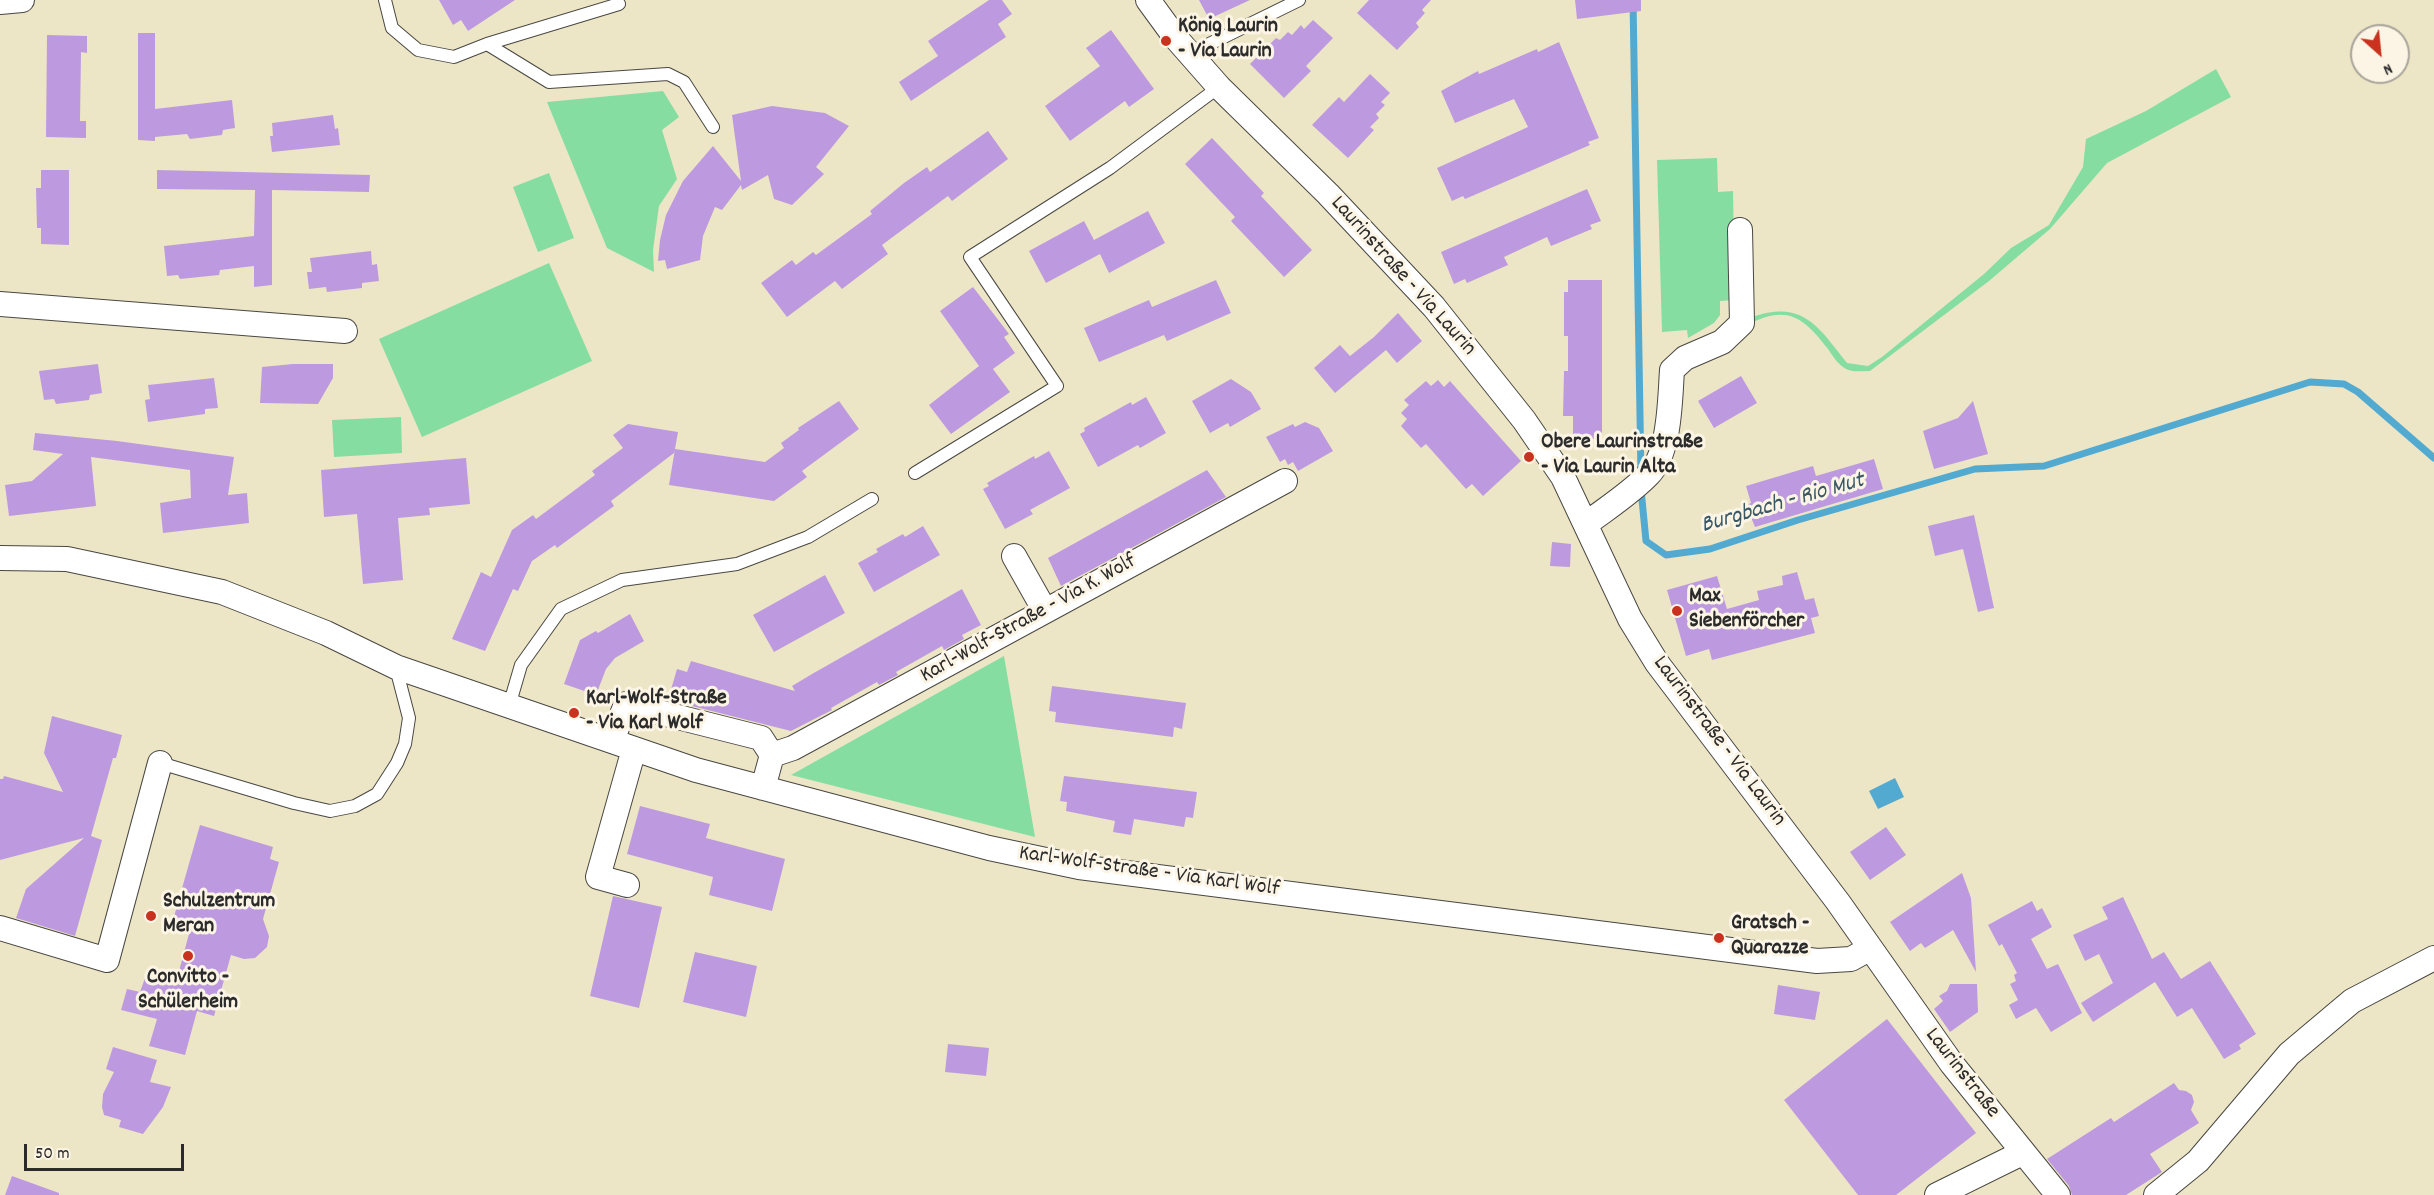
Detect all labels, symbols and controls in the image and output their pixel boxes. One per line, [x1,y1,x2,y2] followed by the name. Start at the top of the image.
[1178,15,1278,66] place label: König Laurin - Via Laurin
[2350,24,2410,84] north arrow
[1159,34,1173,48] marker: König Laurin - Via Laurin
[2379,57,2396,81] text: N
[1323,192,1481,362] street label: Laurinstraße - Via Laurin
[1541,431,1703,482] place label: Obere Laurinstraße - Via Laurin Alta
[1522,450,1536,464] marker: Obere Laurinstraße - Via Laurin Alta
[1698,468,1868,542] water label: Burgbach - Rio Mut
[917,550,1141,690] street label: Karl-Wolf-Straße - Via K. Wolf
[1689,585,1804,636] place label: Max Siebenförcher
[1670,604,1684,618] marker: Max Siebenförcher
[1646,652,1790,832] street label: Laurinstraße - Via Laurin
[586,687,727,738] place label: Karl-Wolf-Straße - Via Karl Wolf
[567,706,581,720] marker: Karl-Wolf-Straße - Via Karl Wolf
[1017,842,1281,904] street label: Karl-Wolf-Straße - Via Karl Wolf
[163,890,275,942] place label: Schulzentrum Meran
[144,909,158,923] marker: Schulzentrum Meran
[1731,912,1809,963] place label: Gratsch - Quarazze
[1712,931,1726,945] marker: Gratsch - Quarazze
[181,949,195,963] marker: Convitto - Schülerheim
[138,966,238,1017] place label: Convitto - Schülerheim
[1918,1024,2004,1124] street label: Laurinstraße
[27,1132,188,1170] scale bar
[35,1142,70,1167] text: 50 m

